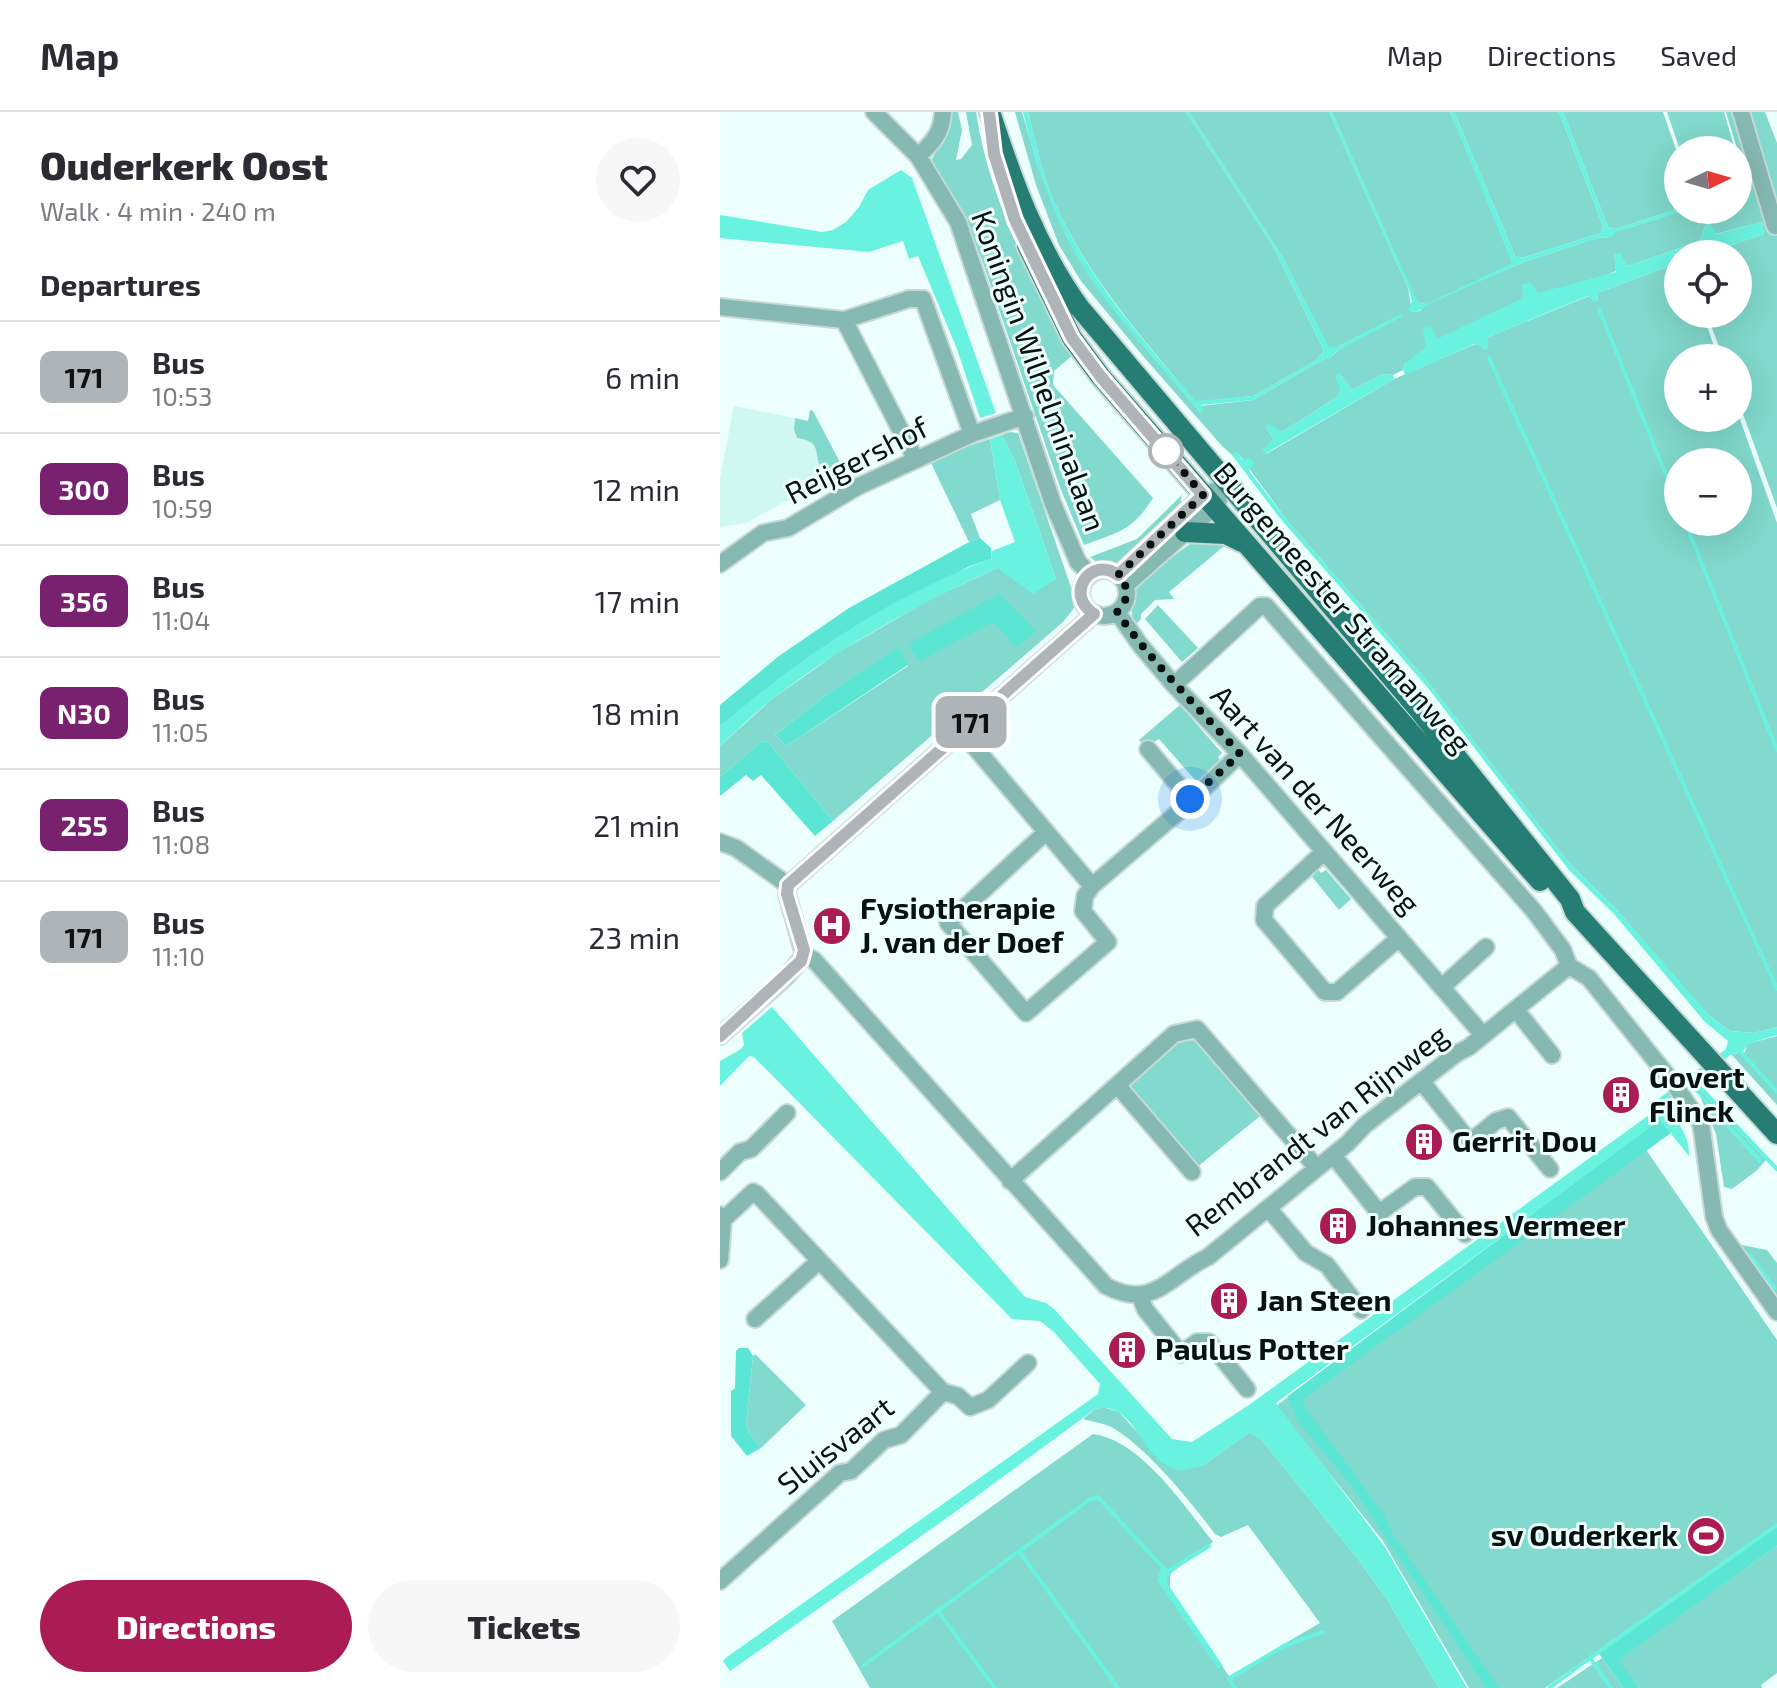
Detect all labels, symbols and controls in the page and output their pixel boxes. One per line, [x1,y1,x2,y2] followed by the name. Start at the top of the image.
[40,32,119,78] text: Map
[1387,38,1443,72] text: Map
[1487,38,1616,72] text: Directions
[1660,38,1737,72] text: Saved
[1664,136,1752,224] north arrow
[1664,136,1752,536] map controls
[596,138,680,222] button: heart
[40,142,328,188] text: Ouderkerk Oost
[40,195,276,226] text: Walk · 4 min · 240 m
[965,205,1115,536] street label: Koningin Wilhelminalaan
[1664,240,1752,328] button: locate
[40,266,201,302] text: Departures
[152,344,205,380] text: Bus
[1664,344,1752,432] button: +
[605,359,680,395] text: 6 min
[65,360,103,394] text: 171
[152,380,213,411] text: 10:53
[779,408,934,511] street label: Reijgershof
[1149,434,1183,468] unlabelled marker
[1664,448,1752,536] button: −
[1207,454,1480,760] street label: Burgemeester Stramanweg
[152,456,205,492] text: Bus
[593,471,680,507] text: 12 min
[58,472,110,506] text: 300
[152,492,213,523] text: 10:59
[152,568,205,604] text: Bus
[595,583,680,619] text: 17 min
[60,584,108,618] text: 356
[152,604,211,635] text: 11:04
[1204,677,1429,921] street label: Aart van der Neerweg
[152,680,205,716] text: Bus
[592,695,680,731] text: 18 min
[57,696,111,730] text: N30
[925,696,1017,748] line badge: 171
[952,705,990,739] text: 171
[152,716,208,747] text: 11:05
[1170,779,1210,819] your location
[152,792,205,828] text: Bus
[593,807,680,843] text: 21 min
[60,808,108,842] text: 255
[152,828,210,859] text: 11:08
[860,889,1064,959] place label: Fysiotherapie J. van der Doef
[152,904,205,940] text: Bus
[811,905,853,947] hospital icon: Fysiotherapie J. van der Doef
[589,919,680,955] text: 23 min
[65,920,103,954] text: 171
[152,940,205,971] text: 11:10
[1177,1016,1454,1243] street label: Rembrandt van Rijnweg
[1649,1058,1745,1128] place label: Govert Flinck
[1600,1074,1642,1116] building icon: Govert Flinck
[1403,1121,1445,1163] building icon: Gerrit Dou
[1452,1122,1597,1158] place label: Gerrit Dou
[1317,1205,1359,1247] building icon: Johannes Vermeer
[1366,1206,1626,1242] place label: Johannes Vermeer
[1208,1280,1250,1322] building icon: Jan Steen
[1257,1281,1391,1317] place label: Jan Steen
[1106,1329,1148,1371] building icon: Paulus Potter
[1155,1330,1349,1366] place label: Paulus Potter
[769,1388,900,1501] street label: Sluisvaart
[1685,1515,1727,1557] sports icon: sv Ouderkerk
[1491,1516,1678,1552] place label: sv Ouderkerk
[40,1580,352,1672] button: Directions
[368,1580,680,1672] button: Tickets

